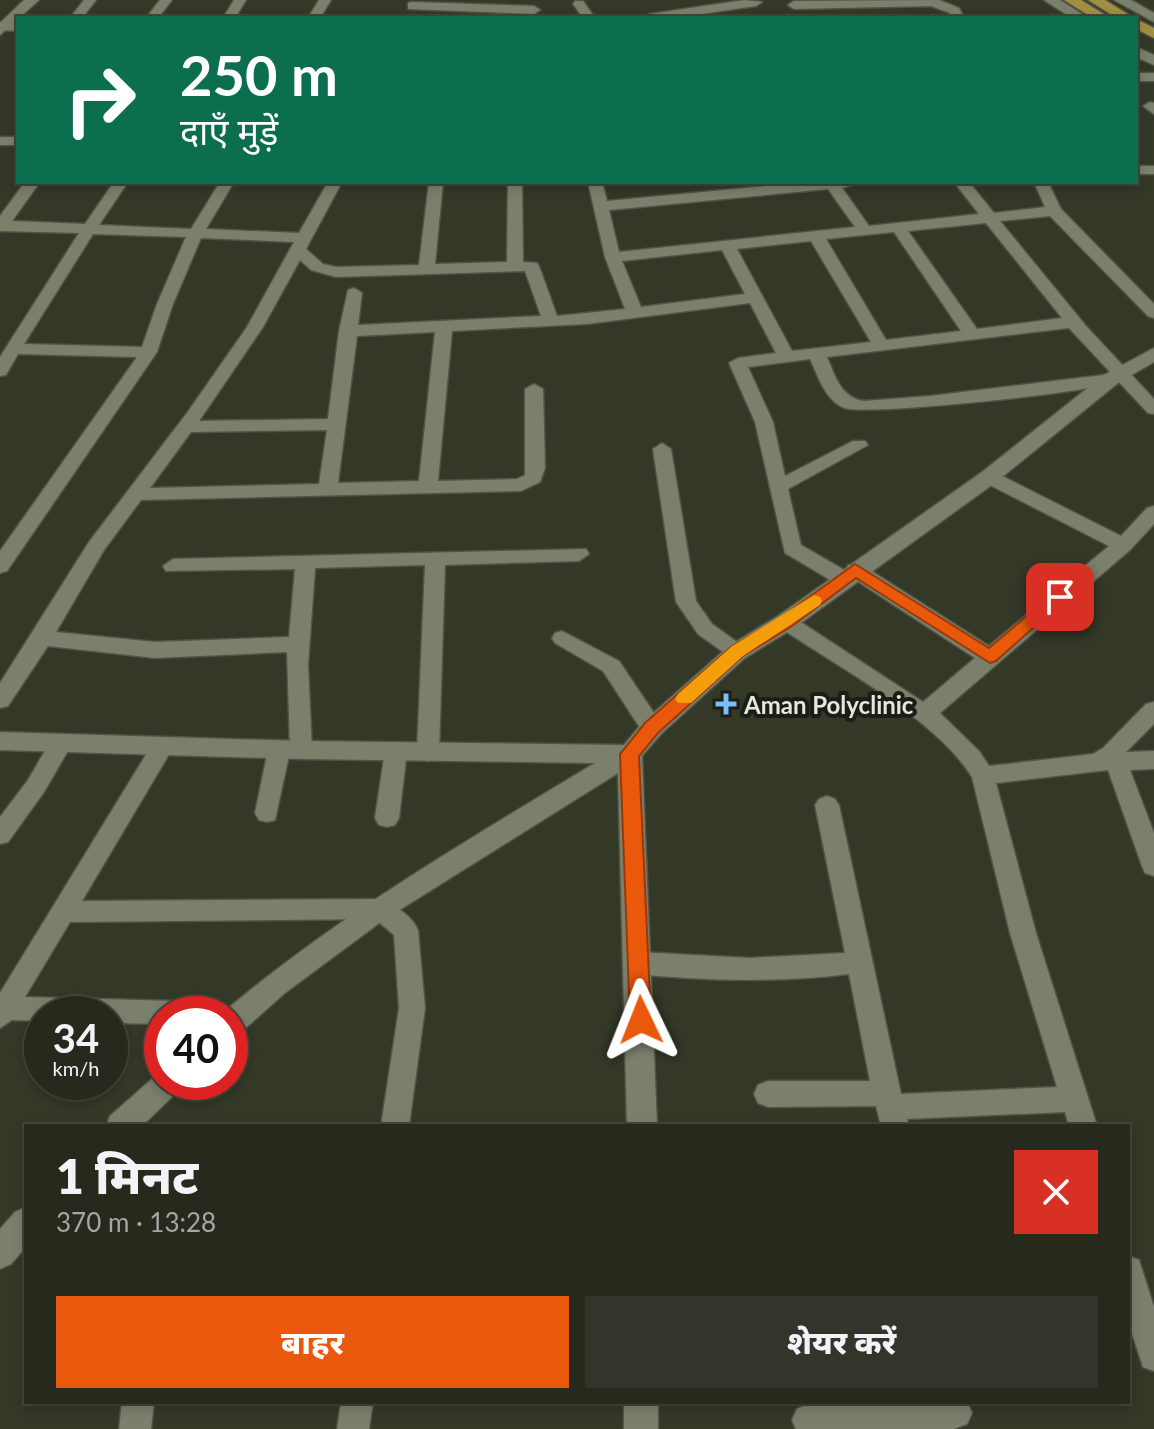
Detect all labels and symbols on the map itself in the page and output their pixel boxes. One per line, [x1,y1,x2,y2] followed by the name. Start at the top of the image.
[1026,563,1094,631] pin
[743,690,914,719] place label: Aman Polyclinic
[715,693,737,715] marker: Aman Polyclinic
[599,978,683,1062] position arrow
[144,996,248,1100] speed limit sign: 40

